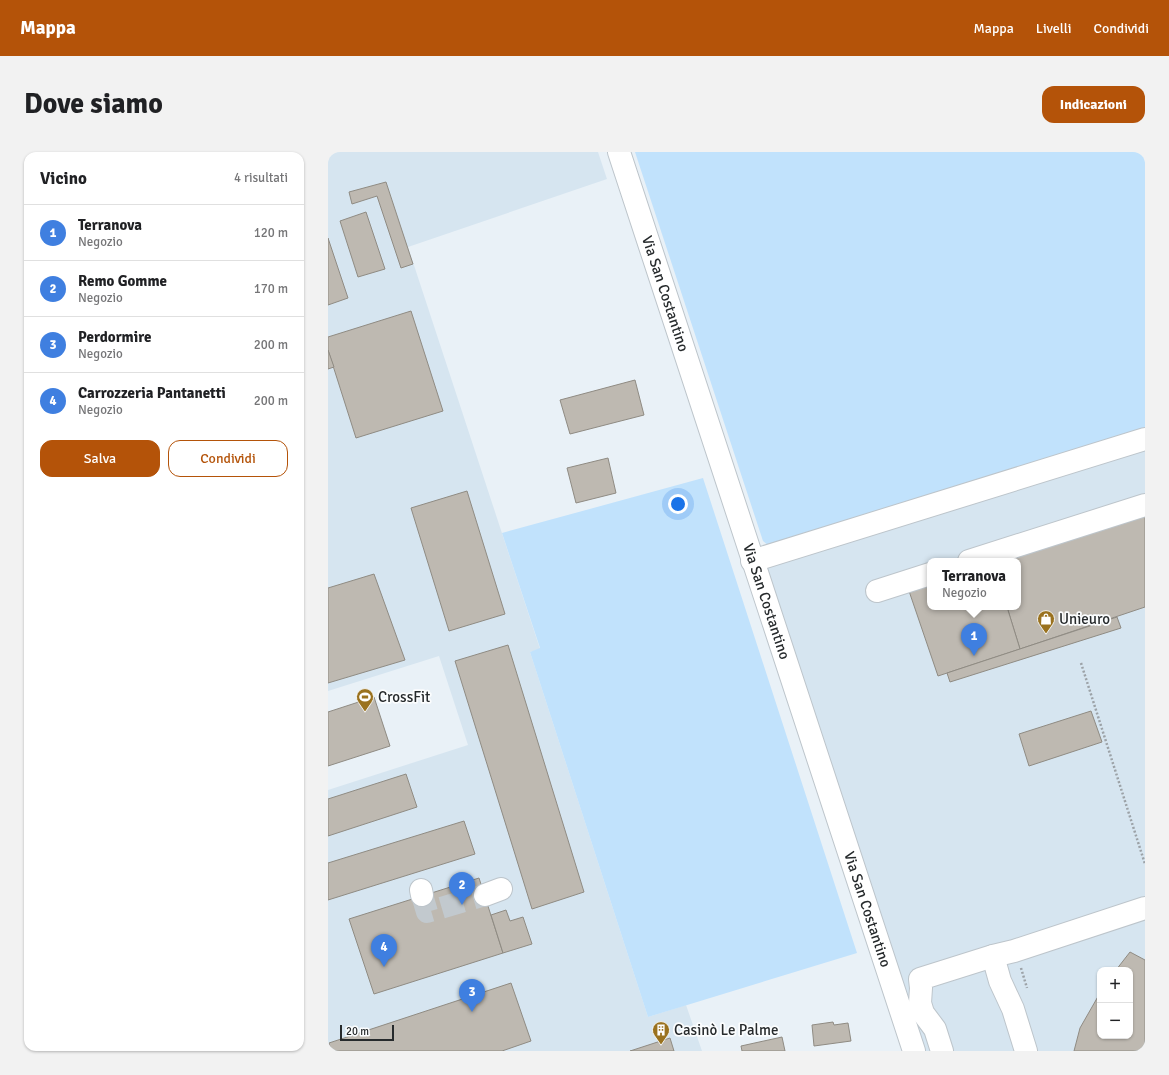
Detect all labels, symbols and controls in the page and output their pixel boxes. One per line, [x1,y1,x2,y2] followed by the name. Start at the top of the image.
[20,16,76,40] text: Mappa
[974,20,1014,37] text: Mappa
[1036,20,1072,37] text: Livelli
[1094,20,1149,37] text: Condividi
[1042,86,1145,123] button: Indicazioni
[24,87,163,121] text: Dove siamo
[40,168,87,189] text: Vicino
[234,170,288,186] text: 4 risultati
[78,216,142,234] text: Terranova
[49,225,57,241] text: 1
[254,225,288,241] text: 120 m
[638,233,693,354] street label: Via San Costantino
[78,234,123,250] text: Negozio
[78,272,167,290] text: Remo Gomme
[49,281,57,297] text: 2
[254,281,288,297] text: 170 m
[78,290,123,306] text: Negozio
[78,328,151,346] text: Perdormire
[49,337,57,353] text: 3
[254,337,288,353] text: 200 m
[78,346,123,362] text: Negozio
[78,384,226,402] text: Carrozzeria Pantanetti
[49,393,57,409] text: 4
[254,393,288,409] text: 200 m
[78,402,123,418] text: Negozio
[40,440,160,477] button: Salva
[168,440,288,477] button: Condividi
[668,494,688,514] your location
[739,541,794,662] street label: Via San Costantino
[927,558,1021,610] popup
[942,567,1006,585] text: Terranova
[942,585,987,601] text: Negozio
[1036,609,1056,634] shop icon: Unieuro
[1059,610,1110,628] place label: Unieuro
[961,623,987,656] pin: 1
[355,687,375,712] sports icon: CrossFit
[378,688,430,706] place label: CrossFit
[840,849,895,970] street label: Via San Costantino
[449,872,475,905] pin: 2
[371,934,397,967] pin: 4
[1097,967,1133,1039] map controls
[1097,967,1133,1003] button: +
[459,979,485,1012] pin: 3
[1097,1003,1133,1039] button: −
[651,1020,671,1045] building icon: Casinò Le Palme
[674,1021,778,1039] place label: Casinò Le Palme
[340,1023,394,1042] scale bar
[346,1025,369,1038] text: 20 m

